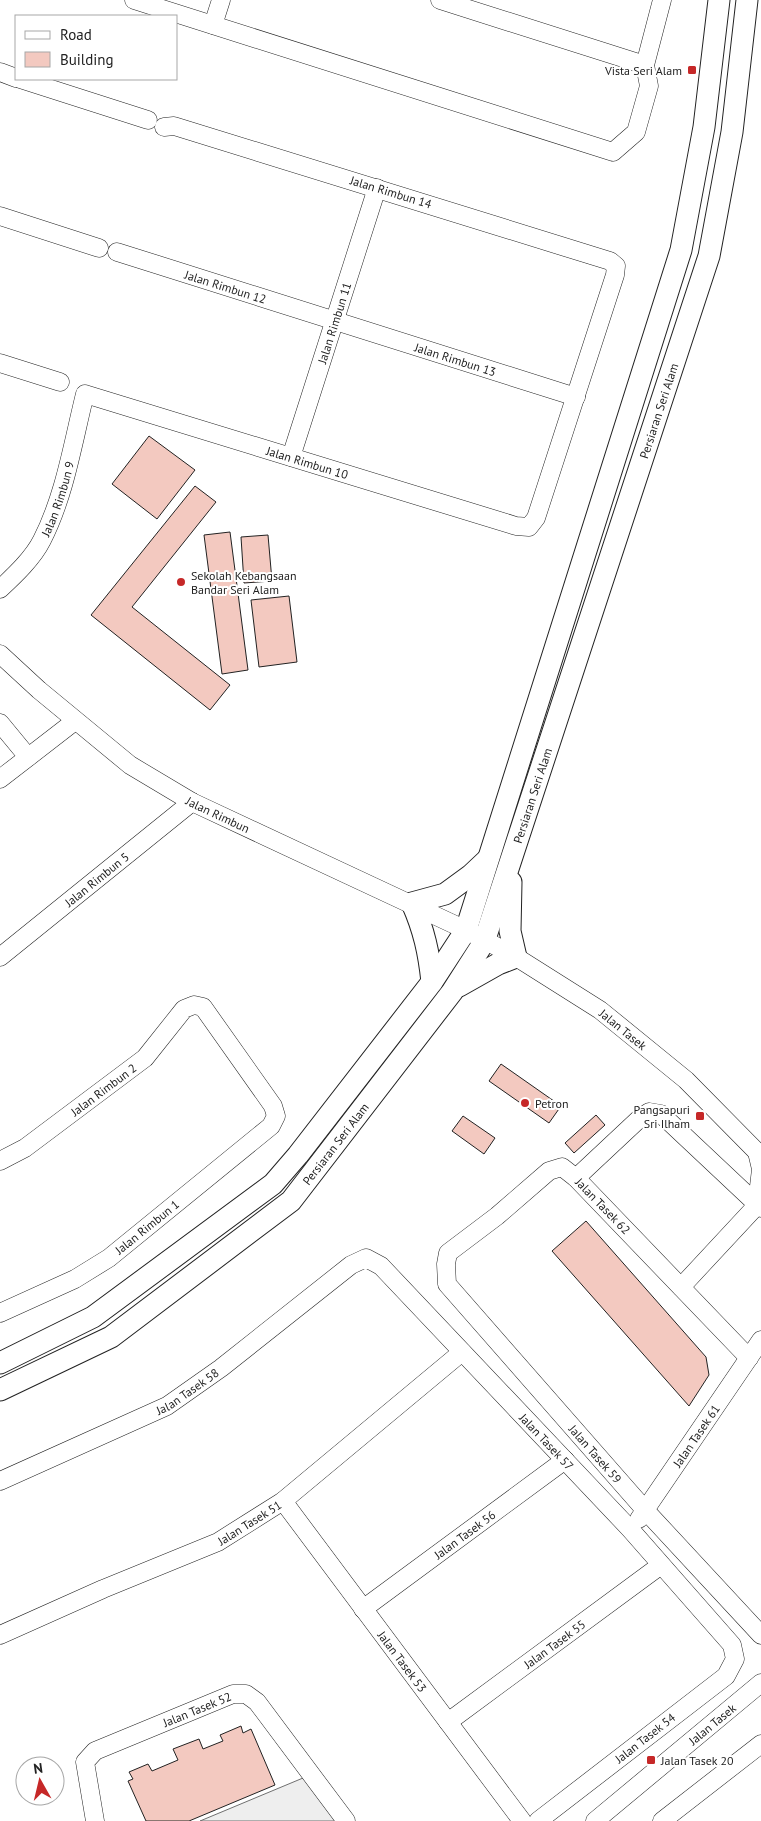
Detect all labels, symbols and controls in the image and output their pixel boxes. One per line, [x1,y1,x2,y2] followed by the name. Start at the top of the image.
[15,15,178,80] legend
[60,25,92,44] text: Road
[60,50,114,69] text: Building
[604,63,682,78] place label: Vista Seri Alam
[686,64,698,76] marker: Vista Seri Alam
[347,172,434,212] street label: Jalan Rimbun 14
[182,266,268,306] street label: Jalan Rimbun 12
[314,280,354,366] street label: Jalan Rimbun 11
[412,339,498,379] street label: Jalan Rimbun 13
[636,361,681,460] street label: Persiaran Seri Alam
[264,442,350,482] street label: Jalan Rimbun 10
[37,460,77,540] street label: Jalan Rimbun 9
[191,568,297,597] place label: Sekolah Kebangsaan Bandar Seri Alam
[175,576,187,588] marker: Sekolah Kebangsaan Bandar Seri Alam
[509,746,555,845] street label: Persiaran Seri Alam
[183,792,252,835] street label: Jalan Rimbun
[61,849,132,910] street label: Jalan Rimbun 5
[596,1005,650,1053] street label: Jalan Tasek
[67,1060,139,1119] street label: Jalan Rimbun 2
[535,1096,569,1111] place label: Petron
[519,1097,531,1109] marker: Petron
[299,1100,371,1188] street label: Persiaran Seri Alam
[633,1102,690,1131] place label: Pangsapuri Sri Ilham
[694,1110,706,1122] marker: Pangsapuri Sri Ilham
[572,1174,634,1237] street label: Jalan Tasek 62
[111,1197,182,1258] street label: Jalan Rimbun 1
[153,1365,221,1418] street label: Jalan Tasek 58
[669,1401,723,1471] street label: Jalan Tasek 61
[516,1409,577,1473] street label: Jalan Tasek 57
[565,1421,625,1486] street label: Jalan Tasek 59
[214,1497,284,1549] street label: Jalan Tasek 51
[430,1507,498,1562] street label: Jalan Tasek 56
[520,1616,588,1672] street label: Jalan Tasek 55
[374,1627,430,1695] street label: Jalan Tasek 53
[160,1688,233,1730] street label: Jalan Tasek 52
[685,1700,739,1748] street label: Jalan Tasek
[611,1709,679,1767] street label: Jalan Tasek 54
[660,1753,734,1768] place label: Jalan Tasek 20
[645,1754,657,1766] marker: Jalan Tasek 20
[15,1756,65,1806] north arrow
[32,1759,44,1778] text: N

